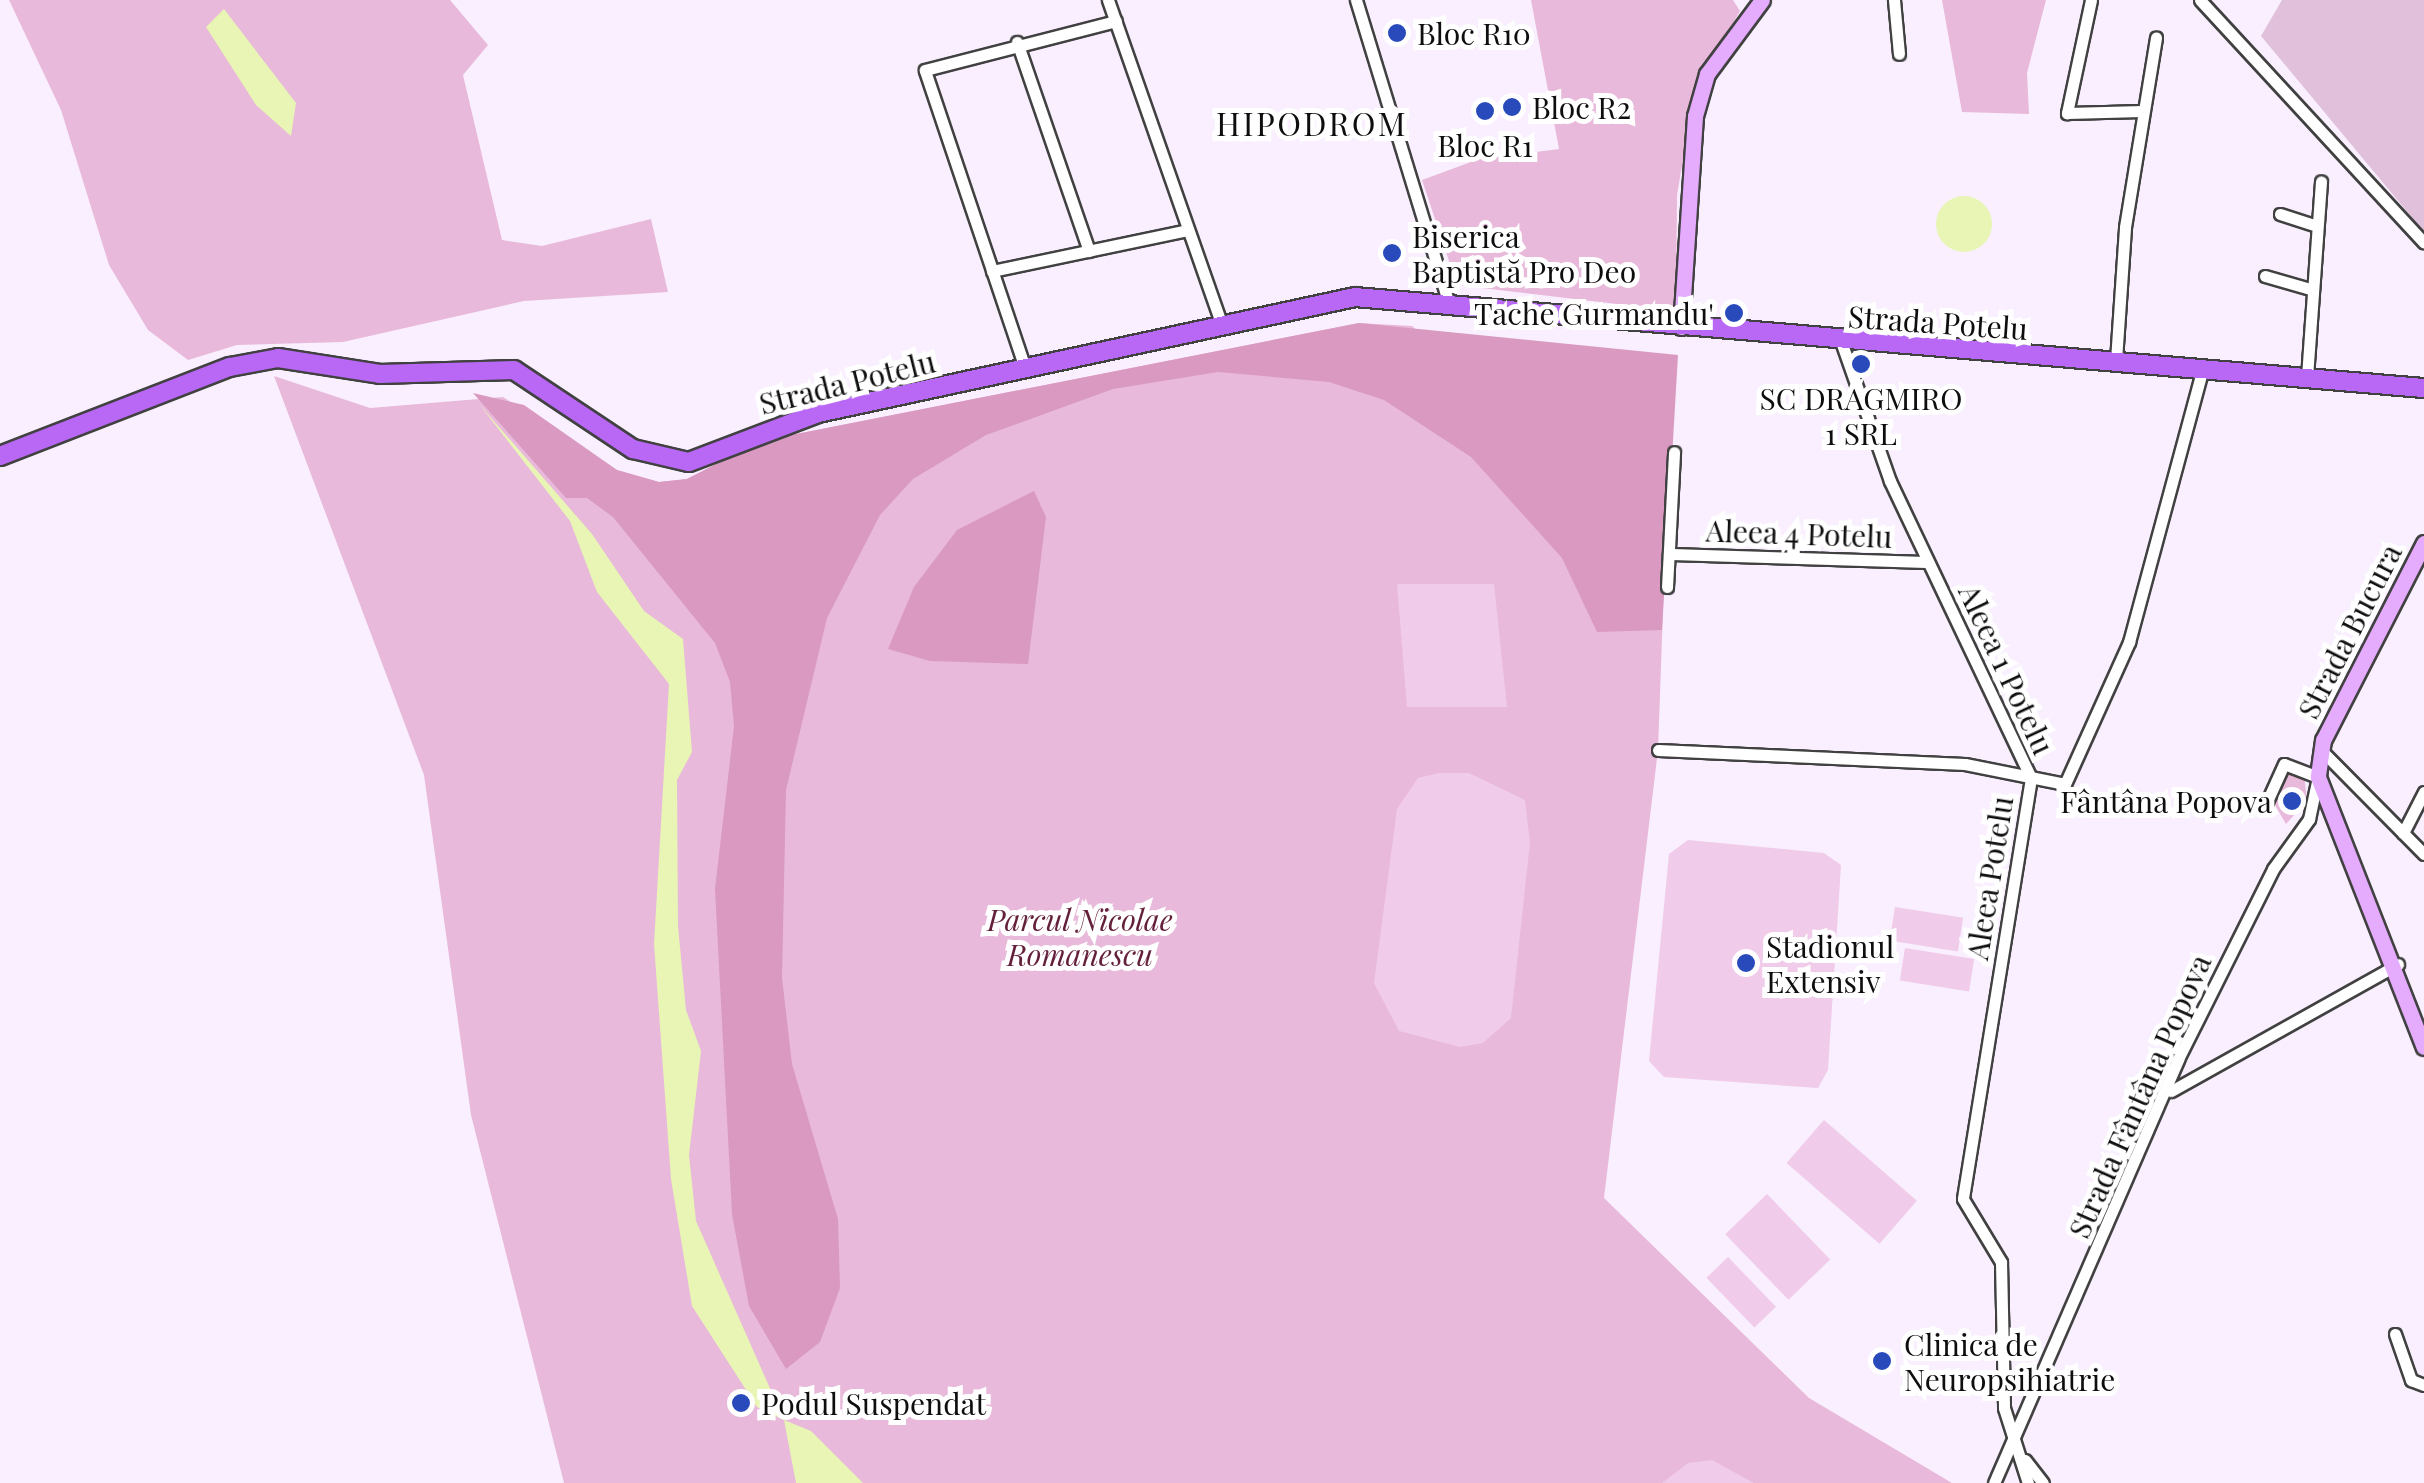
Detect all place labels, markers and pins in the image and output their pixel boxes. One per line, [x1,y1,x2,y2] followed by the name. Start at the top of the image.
[1417,15,1531,51] place label: Bloc R10
[1386,22,1408,44] marker: Bloc R10
[1532,89,1631,125] place label: Bloc R2
[1501,96,1523,118] marker: Bloc R2
[1474,100,1496,122] marker: Bloc R1
[1437,127,1533,163] place label: Bloc R1
[1412,218,1636,288] place label: Biserica Baptistă Pro Deo
[1381,242,1403,264] marker: Biserica Baptistă Pro Deo
[1474,295,1714,331] place label: Tache Gurmandu'
[1723,302,1745,324] marker: Tache Gurmandu'
[1850,353,1872,375] marker: SC DRAGMIRO 1 SRL
[1760,380,1962,450] place label: SC DRAGMIRO 1 SRL
[2060,783,2272,819] place label: Fântâna Popova
[2281,790,2303,812] marker: Fântâna Popova
[1766,928,1894,998] place label: Stadionul Extensiv
[1735,952,1757,974] marker: Stadionul Extensiv
[1904,1326,2115,1396] place label: Clinica de Neuropsihiatrie
[1869,1348,1895,1374] marker: Clinica de Neuropsihiatrie
[761,1385,986,1421] place label: Podul Suspendat
[730,1392,752,1414] marker: Podul Suspendat

